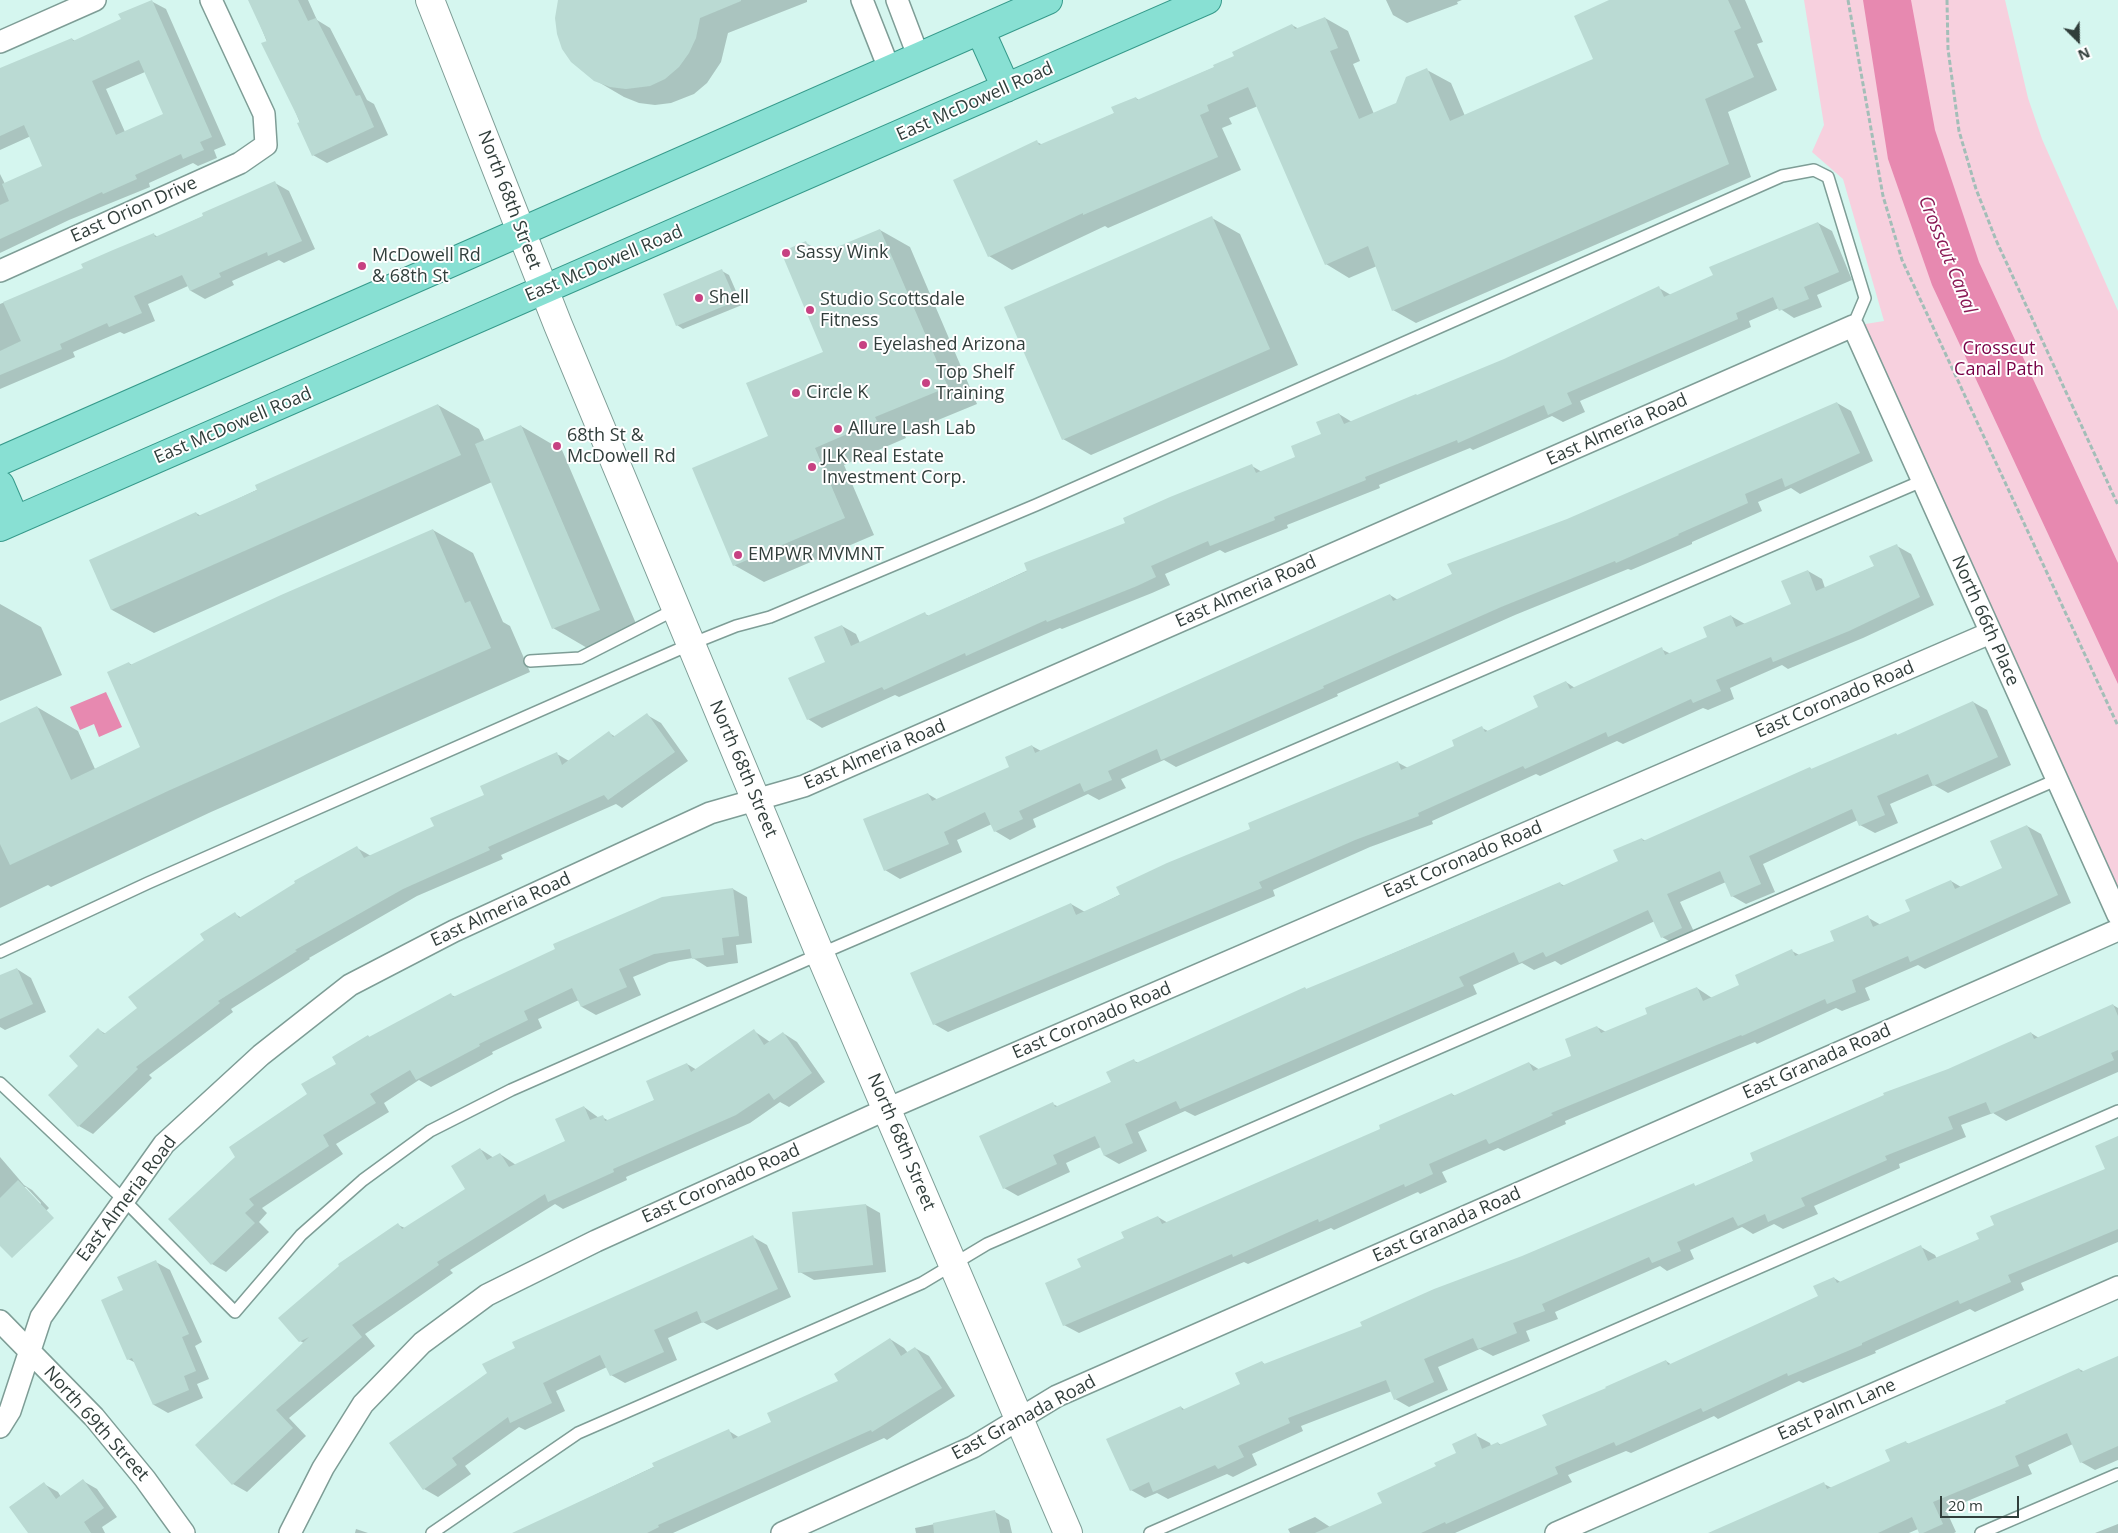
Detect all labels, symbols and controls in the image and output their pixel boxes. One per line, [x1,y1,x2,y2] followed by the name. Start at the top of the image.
[2053,15,2103,65] north arrow
[2075,43,2093,65] text: N
[893,58,1057,146] street label: East McDowell Road
[473,128,545,272] street label: North 68th Street
[67,172,201,248] street label: East Orion Drive
[1913,193,1981,317] water label: Crosscut Canal
[522,221,686,307] street label: East McDowell Road
[796,242,888,264] place label: Sassy Wink
[372,245,481,288] place label: McDowell Rd & 68th St
[780,247,792,259] marker: Sassy Wink
[356,260,368,272] marker: McDowell Rd & 68th St
[709,287,749,309] place label: Shell
[820,289,965,332] place label: Studio Scottsdale Fitness
[693,292,705,304] marker: Shell
[804,304,816,316] marker: Studio Scottsdale Fitness
[873,334,1026,356] place label: Eyelashed Arizona
[1954,338,2044,380] park label: Crosscut Canal Path
[857,339,869,351] marker: Eyelashed Arizona
[936,362,1014,404] place label: Top Shelf Training
[920,377,932,389] marker: Top Shelf Training
[806,382,868,404] place label: Circle K
[151,383,315,469] street label: East McDowell Road
[790,387,802,399] marker: Circle K
[1543,389,1691,471] street label: East Almeria Road
[848,418,976,440] place label: Allure Lash Lab
[832,423,844,435] marker: Allure Lash Lab
[567,425,676,468] place label: 68th St & McDowell Rd
[551,440,563,452] marker: 68th St & McDowell Rd
[822,446,966,488] place label: JLK Real Estate Investment Corp.
[806,461,818,473] marker: JLK Real Estate Investment Corp.
[748,544,884,566] place label: EMPWR MVMNT
[732,549,744,561] marker: EMPWR MVMNT
[1172,551,1320,633] street label: East Almeria Road
[1947,552,2023,690] street label: North 66th Place
[1752,657,1918,743] street label: East Coronado Road
[704,697,782,841] street label: North 68th Street
[801,715,949,795] street label: East Almeria Road
[1380,817,1546,903] street label: East Coronado Road
[428,868,574,952] street label: East Almeria Road
[1009,978,1175,1064] street label: East Coronado Road
[1740,1020,1894,1104] street label: East Granada Road
[862,1070,940,1214] street label: North 68th Street
[73,1132,181,1266] street label: East Almeria Road
[639,1139,803,1229] street label: East Coronado Road
[1370,1183,1524,1267] street label: East Granada Road
[39,1362,153,1486] street label: North 69th Street
[948,1371,1100,1465] street label: East Granada Road
[1775,1374,1899,1446] street label: East Palm Lane
[1943,1486,2022,1518] scale bar
[1948,1495,1983,1515] text: 20 m

